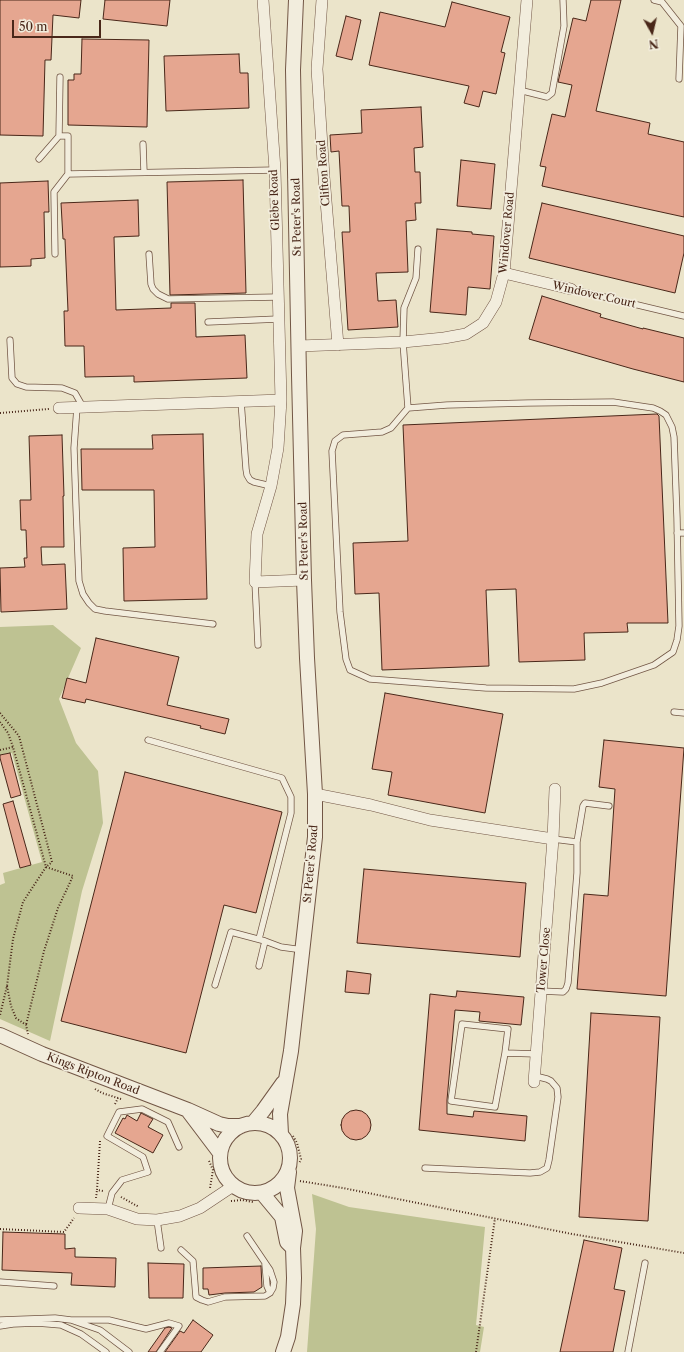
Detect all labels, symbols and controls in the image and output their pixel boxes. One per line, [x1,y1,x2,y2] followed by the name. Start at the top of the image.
[14,12,103,38] scale bar
[632,12,672,52] north arrow
[19,19,48,34] text: 50 m
[648,36,659,51] text: N
[315,139,333,207] street label: Clifton Road
[267,169,283,231] street label: Glebe Road
[290,178,304,256] street label: St Peter's Road
[497,192,517,274] street label: Windover Road
[551,279,637,311] street label: Windover Court
[297,502,311,580] street label: St Peter's Road
[301,824,321,904] street label: St Peter's Road
[535,927,553,993] street label: Tower Close
[45,1050,141,1098] street label: Kings Ripton Road

